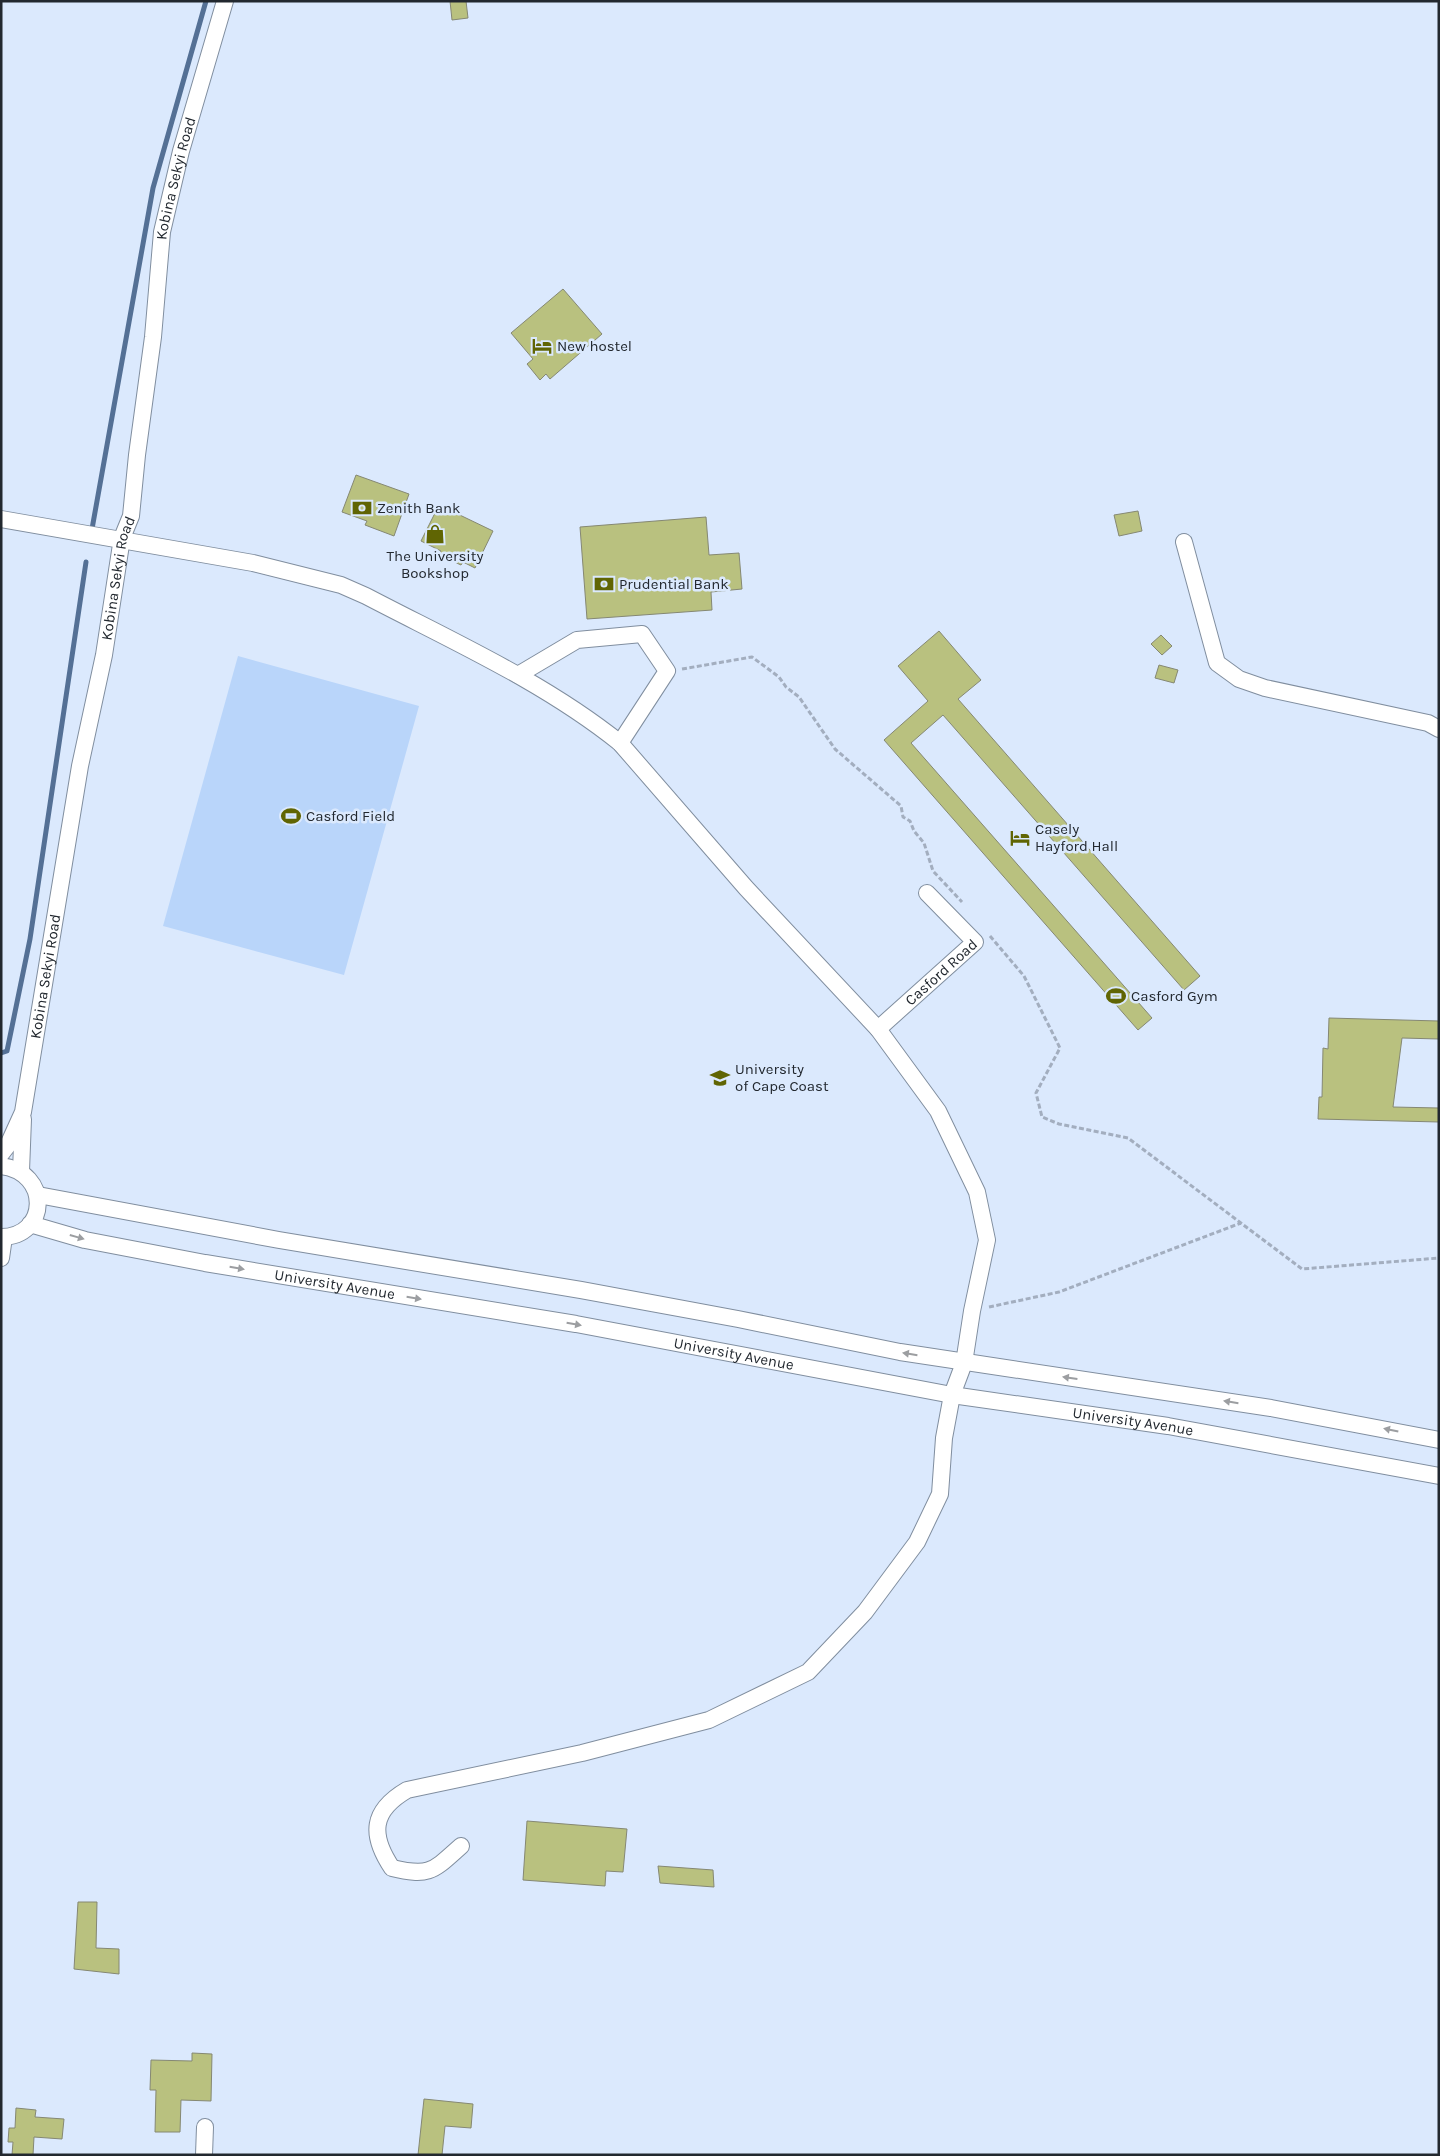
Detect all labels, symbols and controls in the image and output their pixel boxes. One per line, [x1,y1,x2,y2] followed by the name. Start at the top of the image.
[152,115,200,241] street label: Kobina Sekyi Road
[531,335,553,357] hotel icon: New hostel
[557,337,632,355] place label: New hostel
[351,497,373,519] bank icon: Zenith Bank
[377,499,460,517] place label: Zenith Bank
[97,513,139,642] street label: Kobina Sekyi Road
[424,523,446,545] shop icon: The University Bookshop
[387,547,483,582] place label: The University Bookshop
[593,573,615,595] bank icon: Prudential Bank
[619,575,729,593] place label: Prudential Bank
[280,805,302,827] sports icon: Casford Field
[306,807,395,825] place label: Casford Field
[1035,820,1118,855] place label: Casely Hayford Hall
[1009,827,1031,849] hotel icon: Casely Hayford Hall
[26,913,64,1040] street label: Kobina Sekyi Road
[902,935,981,1009] street label: Casford Road
[1105,985,1127,1007] sports icon: Casford Gym
[1131,987,1218,1005] place label: Casford Gym
[735,1060,829,1095] place label: University of Cape Coast
[709,1067,731,1089] school or university icon: University of Cape Coast
[70,1234,85,1242] one-way arrow
[229,1265,245,1273] one-way arrow
[273,1266,396,1303] street label: University Avenue
[406,1294,422,1302] one-way arrow
[567,1320,583,1328] one-way arrow
[672,1334,795,1374] street label: University Avenue
[901,1349,917,1357] one-way arrow
[1062,1374,1078,1382] one-way arrow
[1223,1398,1239,1406] one-way arrow
[1071,1403,1195,1440] street label: University Avenue
[1383,1426,1399,1434] one-way arrow

